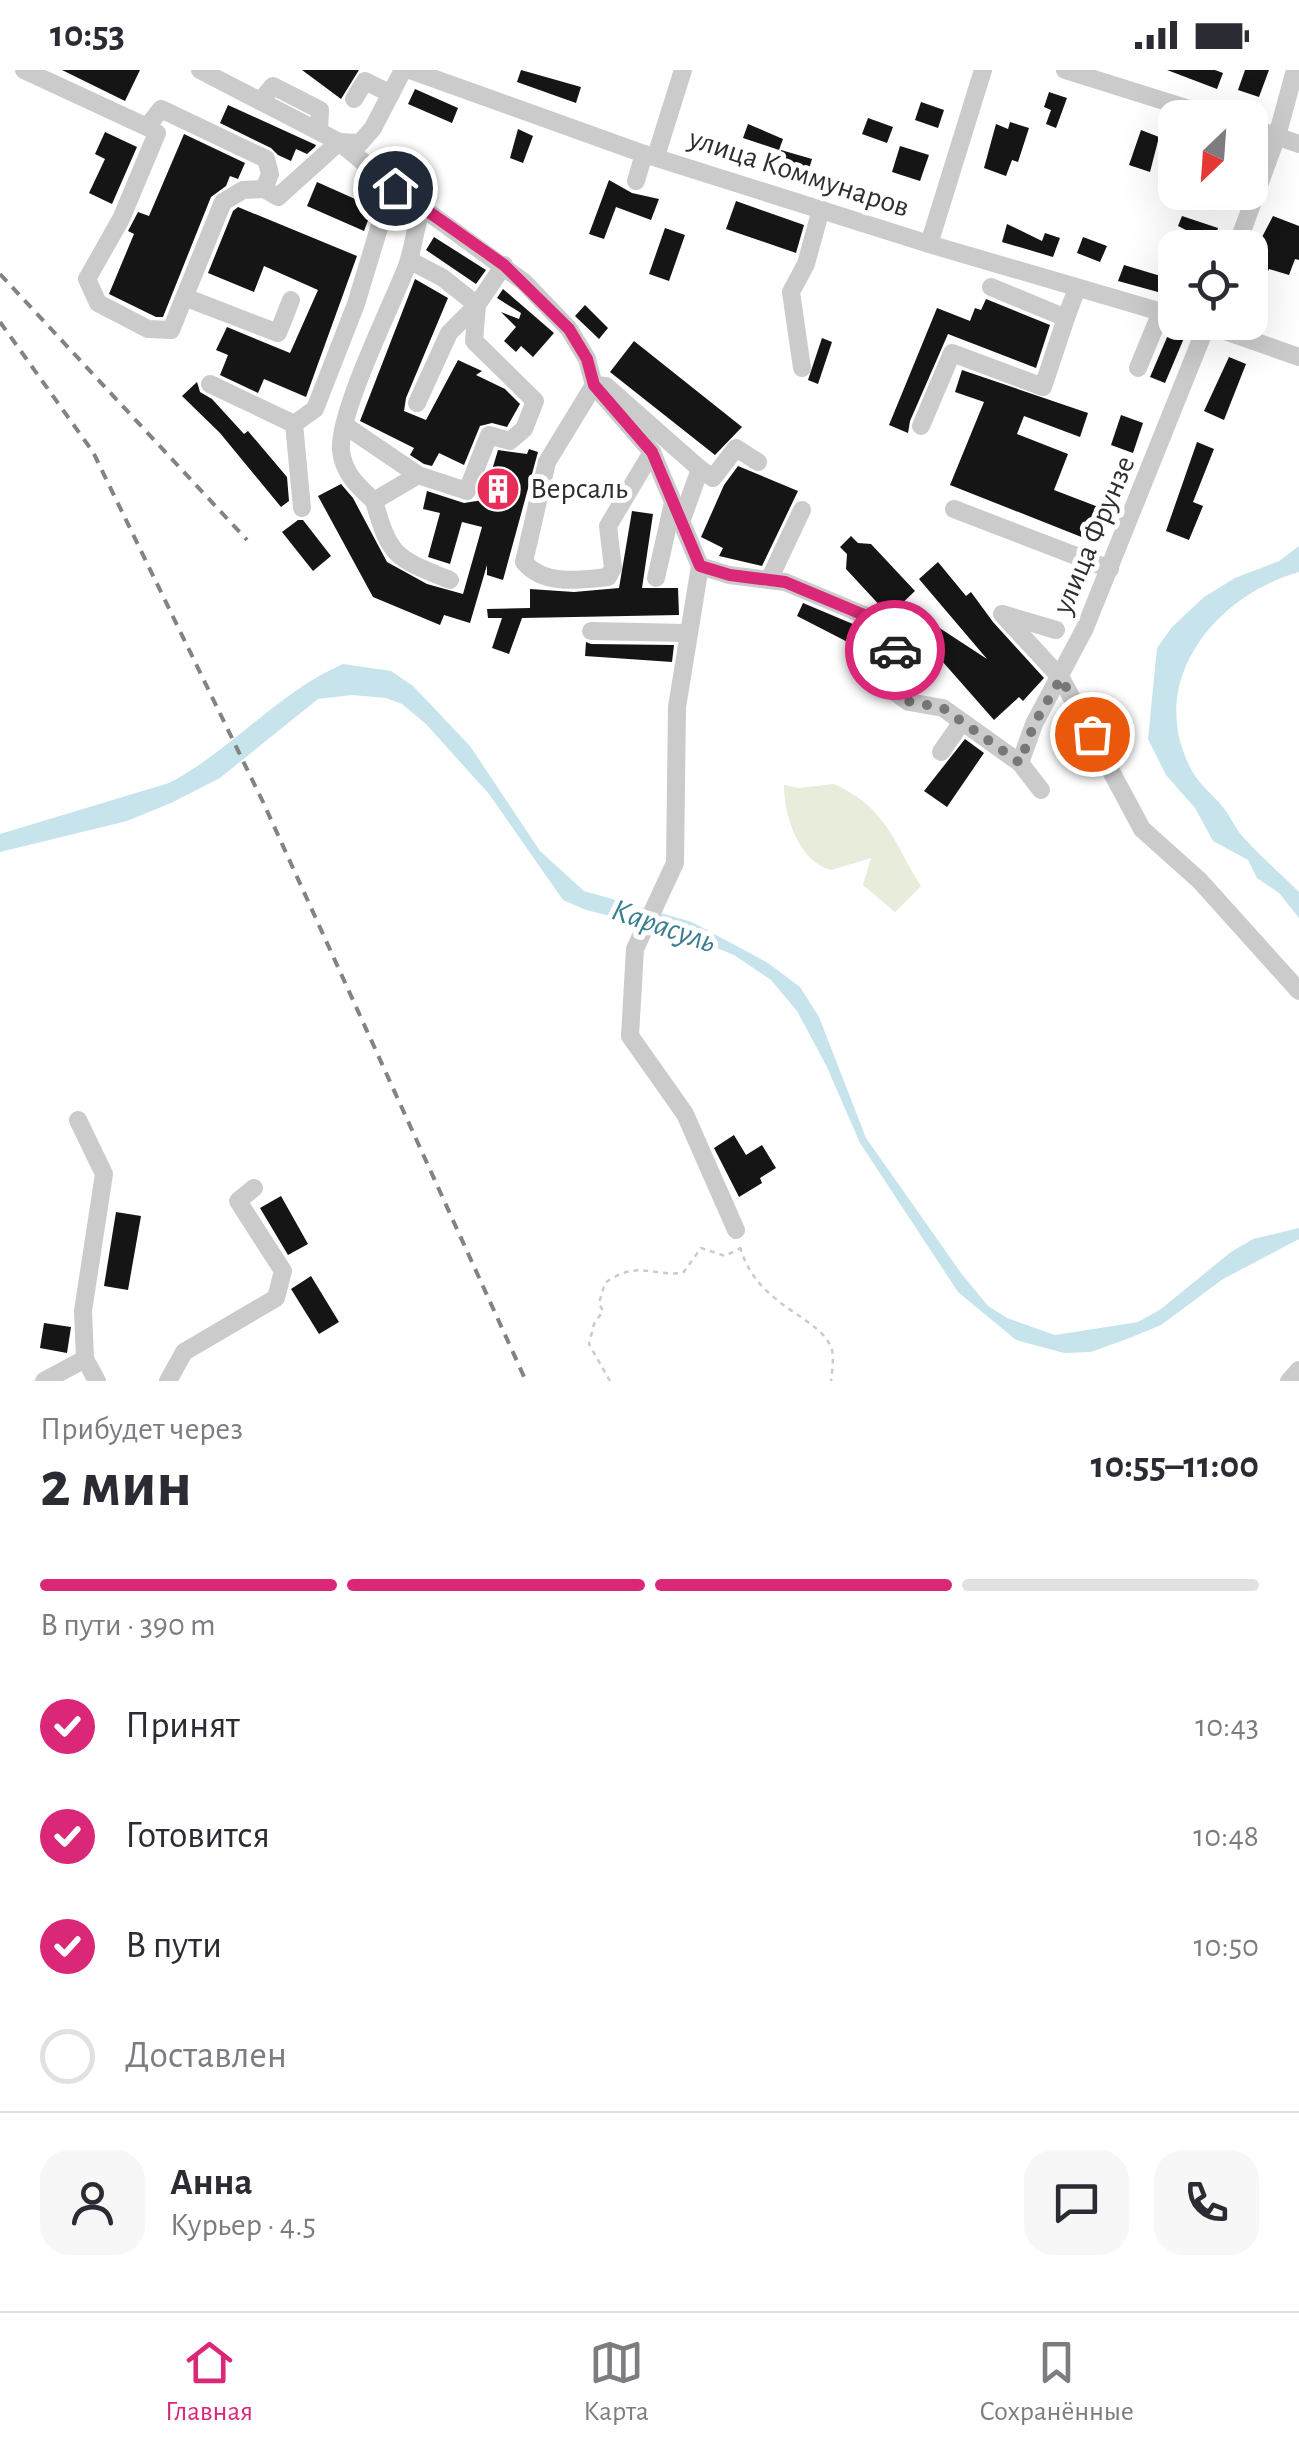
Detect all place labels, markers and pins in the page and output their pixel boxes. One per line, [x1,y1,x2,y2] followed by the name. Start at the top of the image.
[353,146,438,231] pin
[475,466,521,512] building icon: Версаль
[530,474,628,504] place label: Версаль
[1050,692,1135,777] pin

